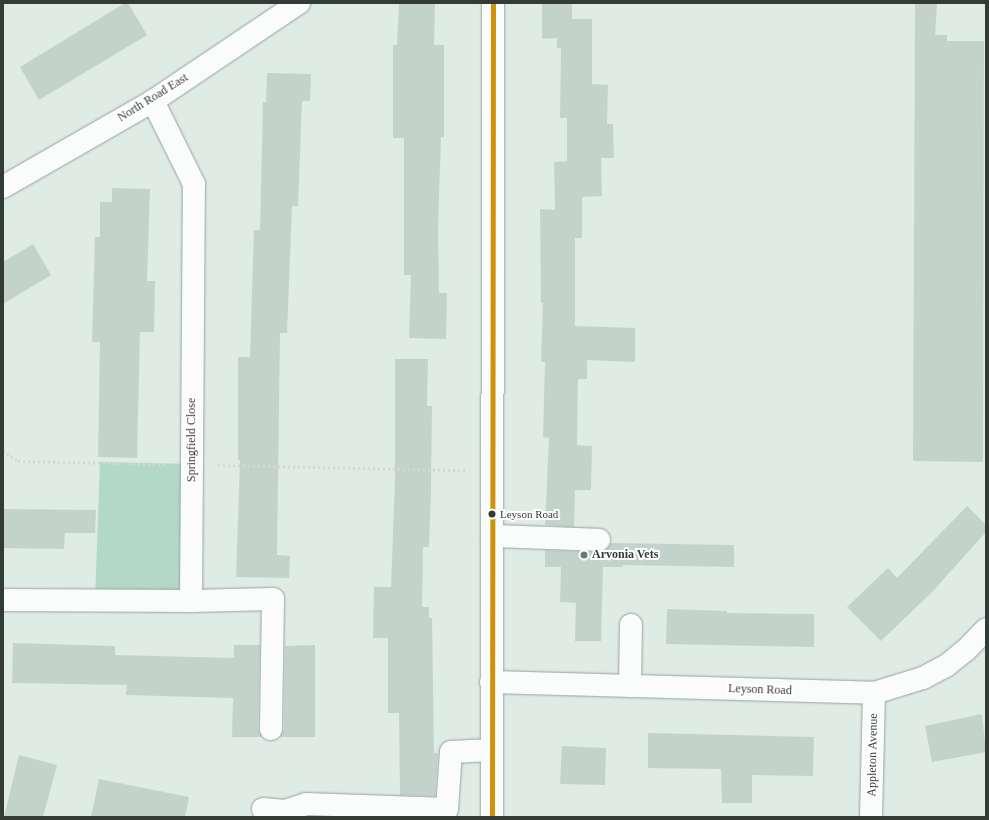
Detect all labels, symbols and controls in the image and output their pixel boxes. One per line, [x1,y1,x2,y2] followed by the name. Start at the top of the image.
[115,71,191,125] street label: North Road East
[185,398,199,482] street label: Springfield Close
[500,507,558,521] place label: Leyson Road
[487,509,497,519] marker: Leyson Road
[592,548,659,562] place label: Arvonia Vets
[579,550,589,560] marker: Arvonia Vets
[728,682,792,698] street label: Leyson Road
[865,713,881,797] street label: Appleton Avenue

